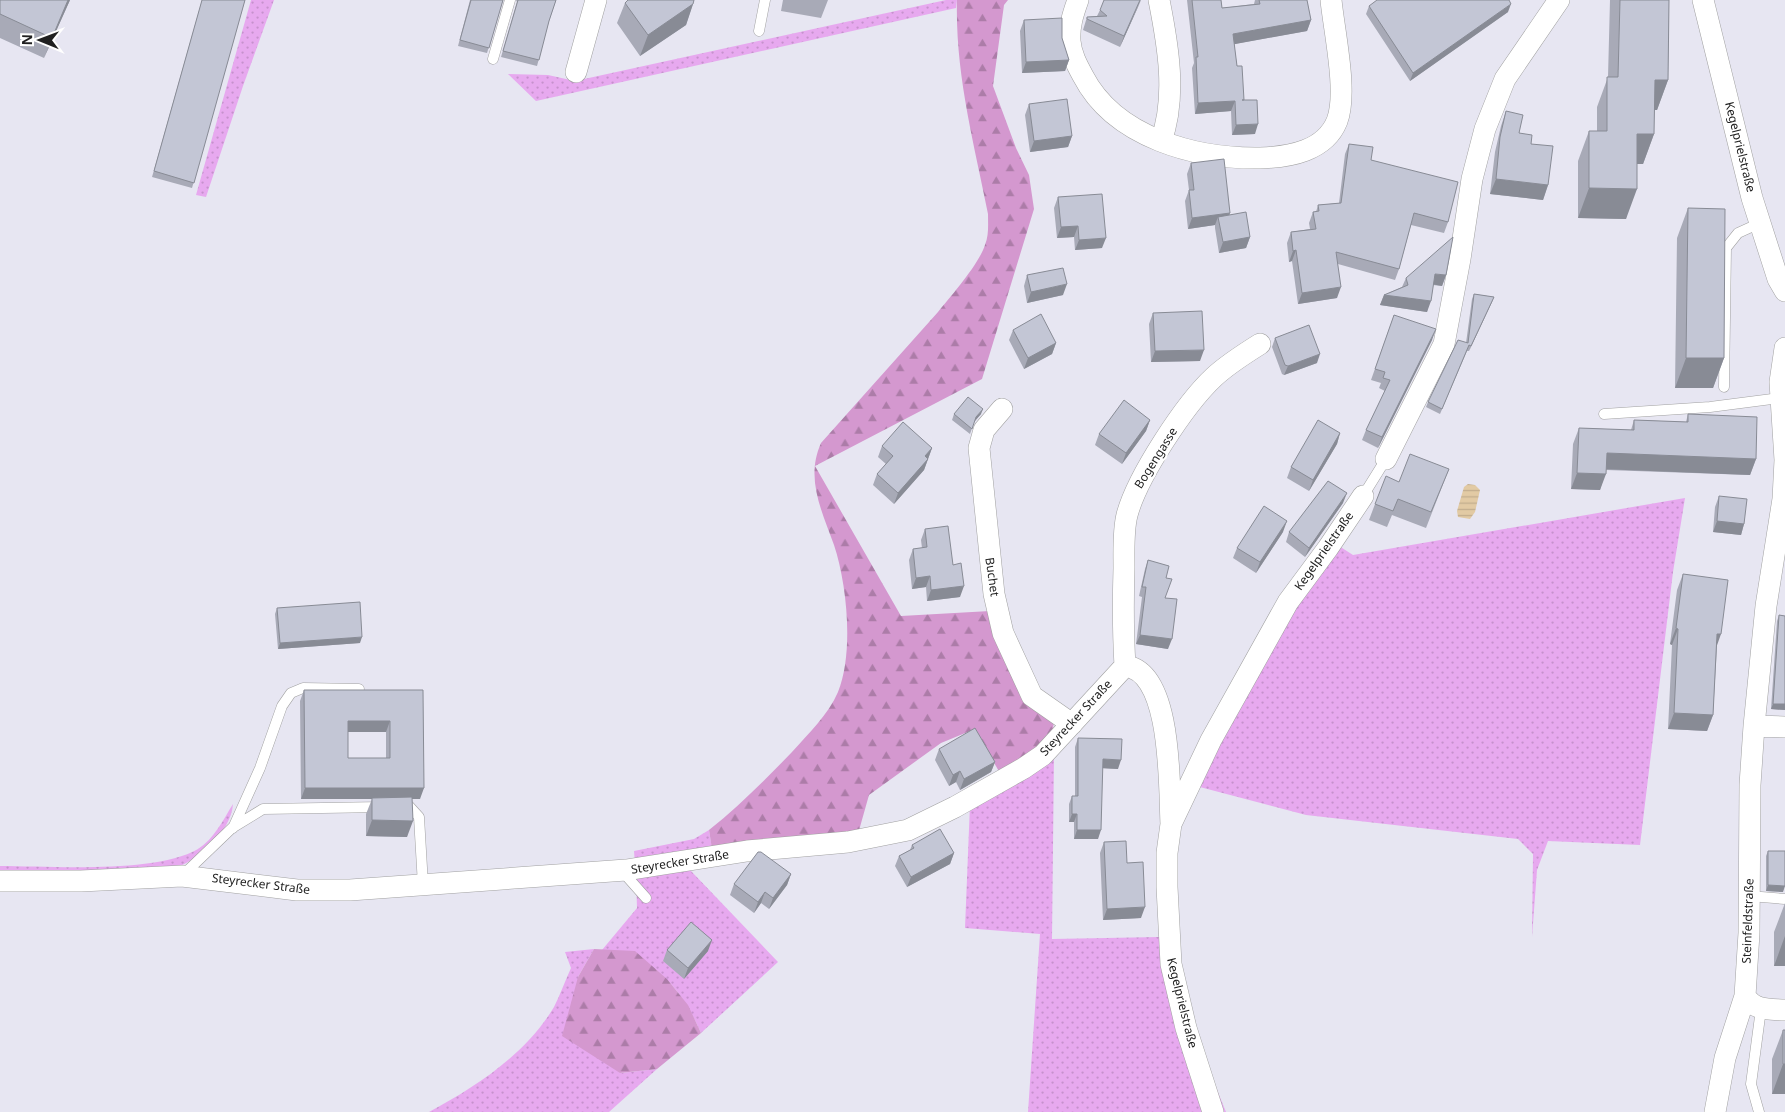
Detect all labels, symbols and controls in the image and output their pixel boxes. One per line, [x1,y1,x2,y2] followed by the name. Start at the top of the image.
[15,15,65,65] north arrow
[17,34,36,46] text: N
[1721,100,1760,194] street label: Kegelprielstraße
[1130,424,1181,492] street label: Bogengasse
[1290,508,1357,594] street label: Kegelprielstraße
[981,556,1004,598] street label: Buchet
[1036,676,1116,760] street label: Steyrecker Straße
[630,845,730,878] street label: Steyrecker Straße
[211,869,311,898] street label: Steyrecker Straße
[1738,878,1757,964] street label: Steinfeldstraße
[1163,956,1202,1050] street label: Kegelprielstraße

